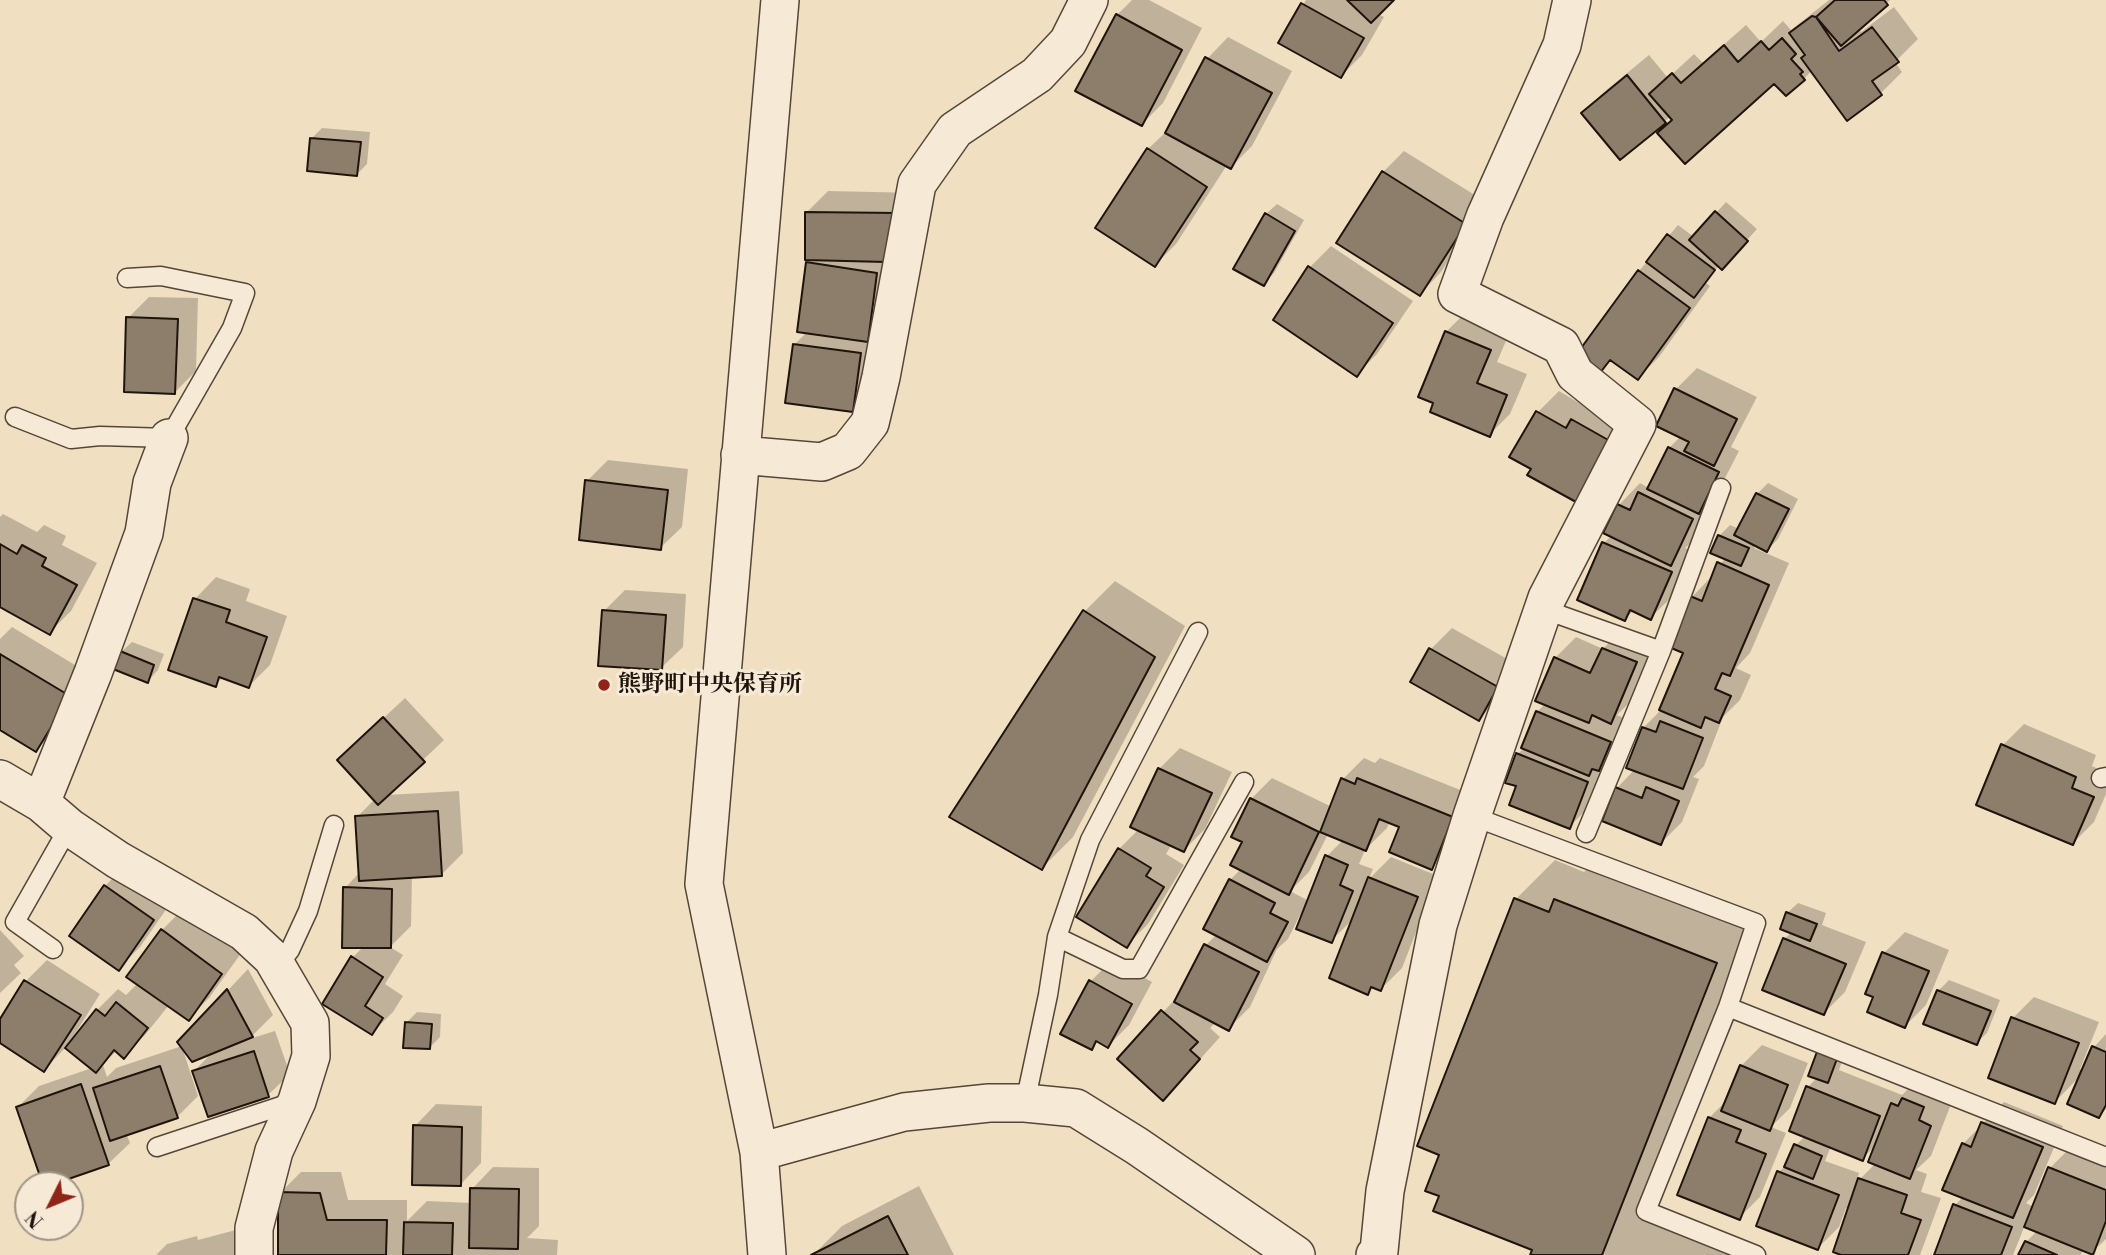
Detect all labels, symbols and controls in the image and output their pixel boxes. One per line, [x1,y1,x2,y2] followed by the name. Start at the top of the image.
[618,671,802,699] place label: 熊野町中央保育所
[596,677,612,693] marker: 熊野町中央保育所
[14,1171,84,1241] north arrow
[21,1205,49,1233] text: N

